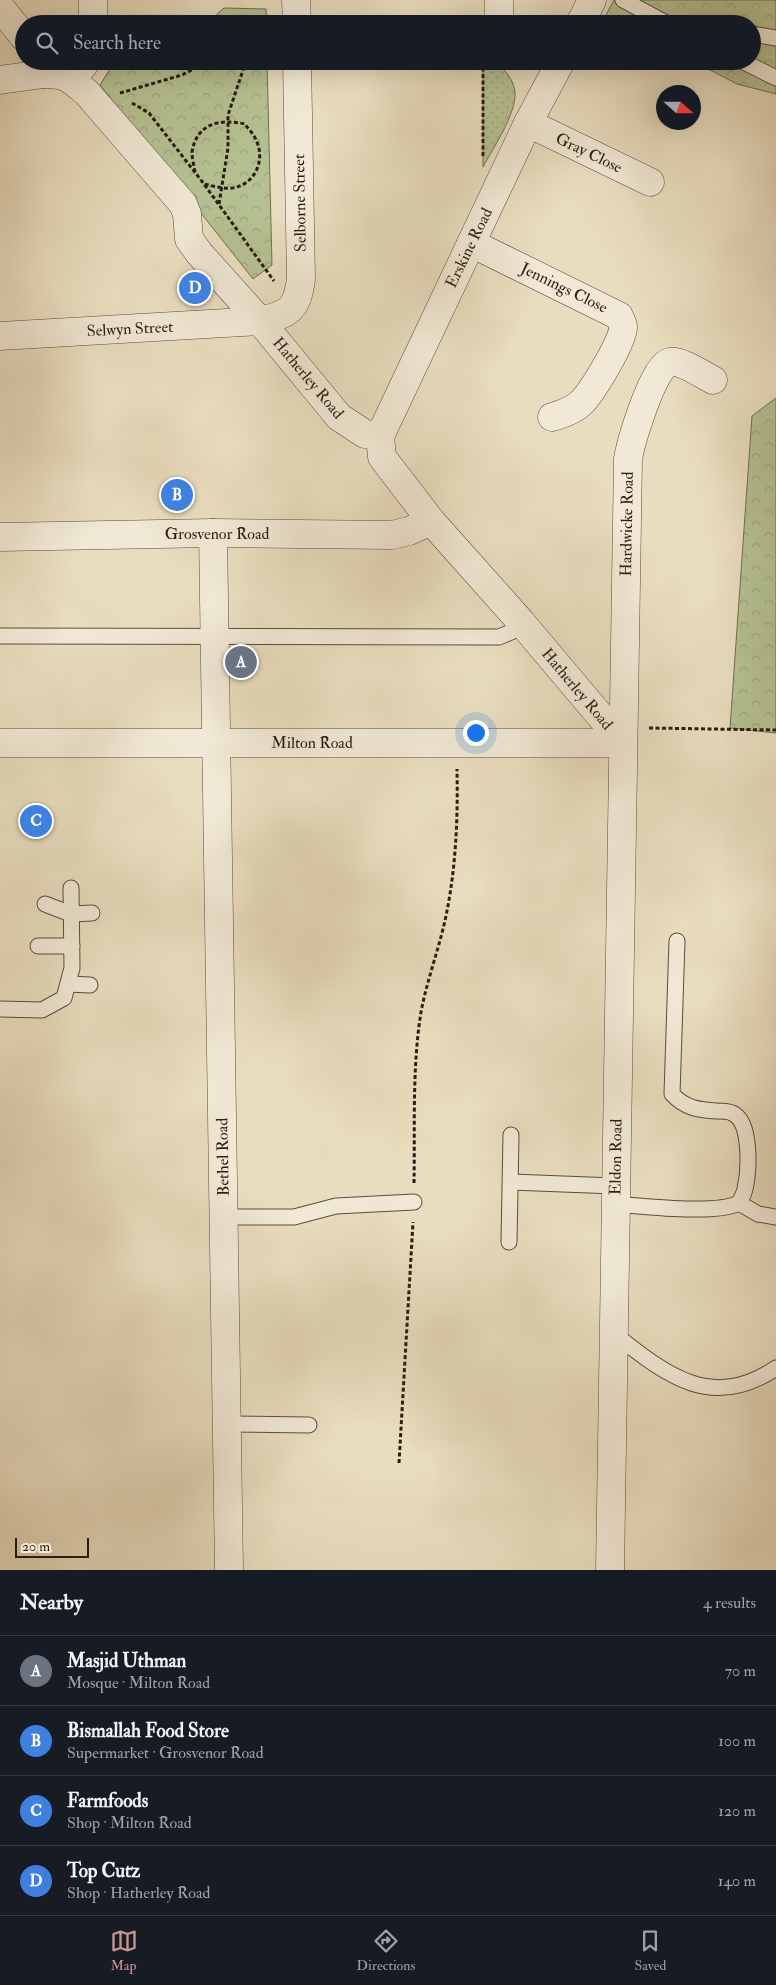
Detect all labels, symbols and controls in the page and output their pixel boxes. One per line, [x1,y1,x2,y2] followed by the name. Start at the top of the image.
[15,15,761,70] search box
[33,29,61,57] icon: search
[73,31,161,55] text: Search here
[656,85,701,130] north arrow
[552,128,626,178] street label: Gray Close
[289,154,311,252] street label: Selborne Street
[441,205,497,291] street label: Erskine Road
[516,258,611,319] street label: Jennings Close
[179,269,211,307] pin: D
[86,317,174,341] street label: Selwyn Street
[268,333,348,423] street label: Hatherley Road
[616,471,638,577] street label: Hardwicke Road
[161,476,193,514] pin: B
[165,524,269,544] street label: Grosvenor Road
[225,643,257,681] pin: A
[537,644,617,734] street label: Hatherley Road
[463,720,489,746] your location
[271,733,353,753] street label: Milton Road
[20,802,52,840] pin: C
[212,1118,234,1196] street label: Bethel Road
[605,1119,627,1195] street label: Eldon Road
[15,1535,89,1558] scale bar
[22,1538,50,1555] text: 20 m
[20,1589,83,1616] text: Nearby
[703,1593,756,1613] text: 4 results
[67,1649,186,1673] text: Masjid Uthman
[31,1661,41,1681] text: A
[725,1661,756,1681] text: 70 m
[67,1673,210,1693] text: Mosque · Milton Road
[67,1719,229,1743] text: Bismallah Food Store
[31,1731,41,1751] text: B
[718,1731,756,1751] text: 100 m
[67,1743,264,1763] text: Supermarket · Grosvenor Road
[67,1789,148,1813] text: Farmfoods
[30,1801,42,1821] text: C
[718,1801,756,1821] text: 120 m
[67,1813,192,1833] text: Shop · Milton Road
[67,1859,140,1883] text: Top Cutz
[29,1871,43,1891] text: D
[718,1871,756,1891] text: 140 m
[67,1883,210,1903] text: Shop · Hatherley Road
[110,1927,138,1974] tab: Map
[357,1927,415,1974] tab: Directions
[634,1927,666,1974] tab: Saved

